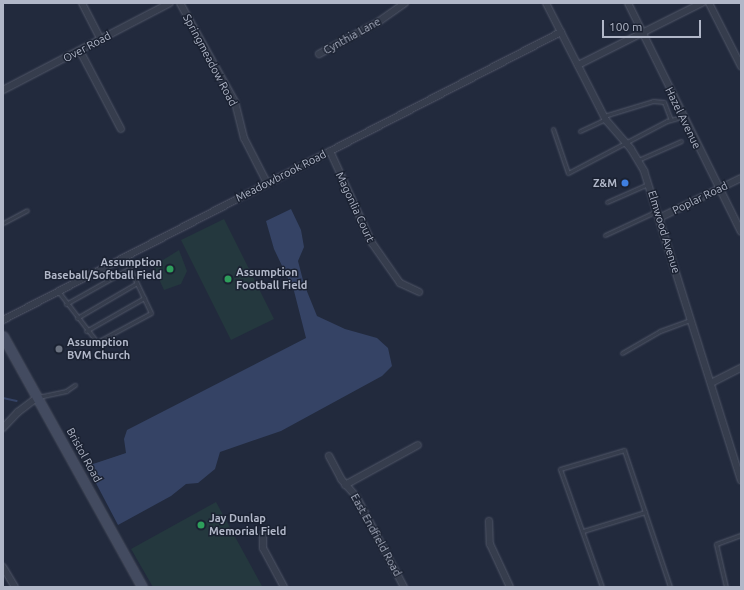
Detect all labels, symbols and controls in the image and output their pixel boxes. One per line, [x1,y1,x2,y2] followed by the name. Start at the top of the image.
[180,12,240,108] street label: Springmeadow Road
[604,12,703,38] scale bar
[321,15,383,57] street label: Cynthia Lane
[609,20,642,33] text: 100 m
[61,29,113,65] street label: Over Road
[662,85,704,151] street label: Hazel Avenue
[234,148,328,204] street label: Meadowbrook Road
[333,170,377,244] street label: Magonlia Court
[593,176,617,190] place label: Z&M
[620,178,630,188] marker: Z&M
[670,179,730,217] street label: Poplar Road
[645,189,683,275] street label: Elmwood Avenue
[44,256,162,282] place label: Assumption Baseball/Softball Field
[165,264,175,274] marker: Assumption Baseball/Softball Field
[236,266,307,292] place label: Assumption Football Field
[223,274,233,284] marker: Assumption Football Field
[67,336,130,362] place label: Assumption BVM Church
[54,344,64,354] marker: Assumption BVM Church
[64,426,104,484] street label: Bristol Road
[348,491,404,579] street label: East Endfield Road
[209,512,286,538] place label: Jay Dunlap Memorial Field
[196,520,206,530] marker: Jay Dunlap Memorial Field

